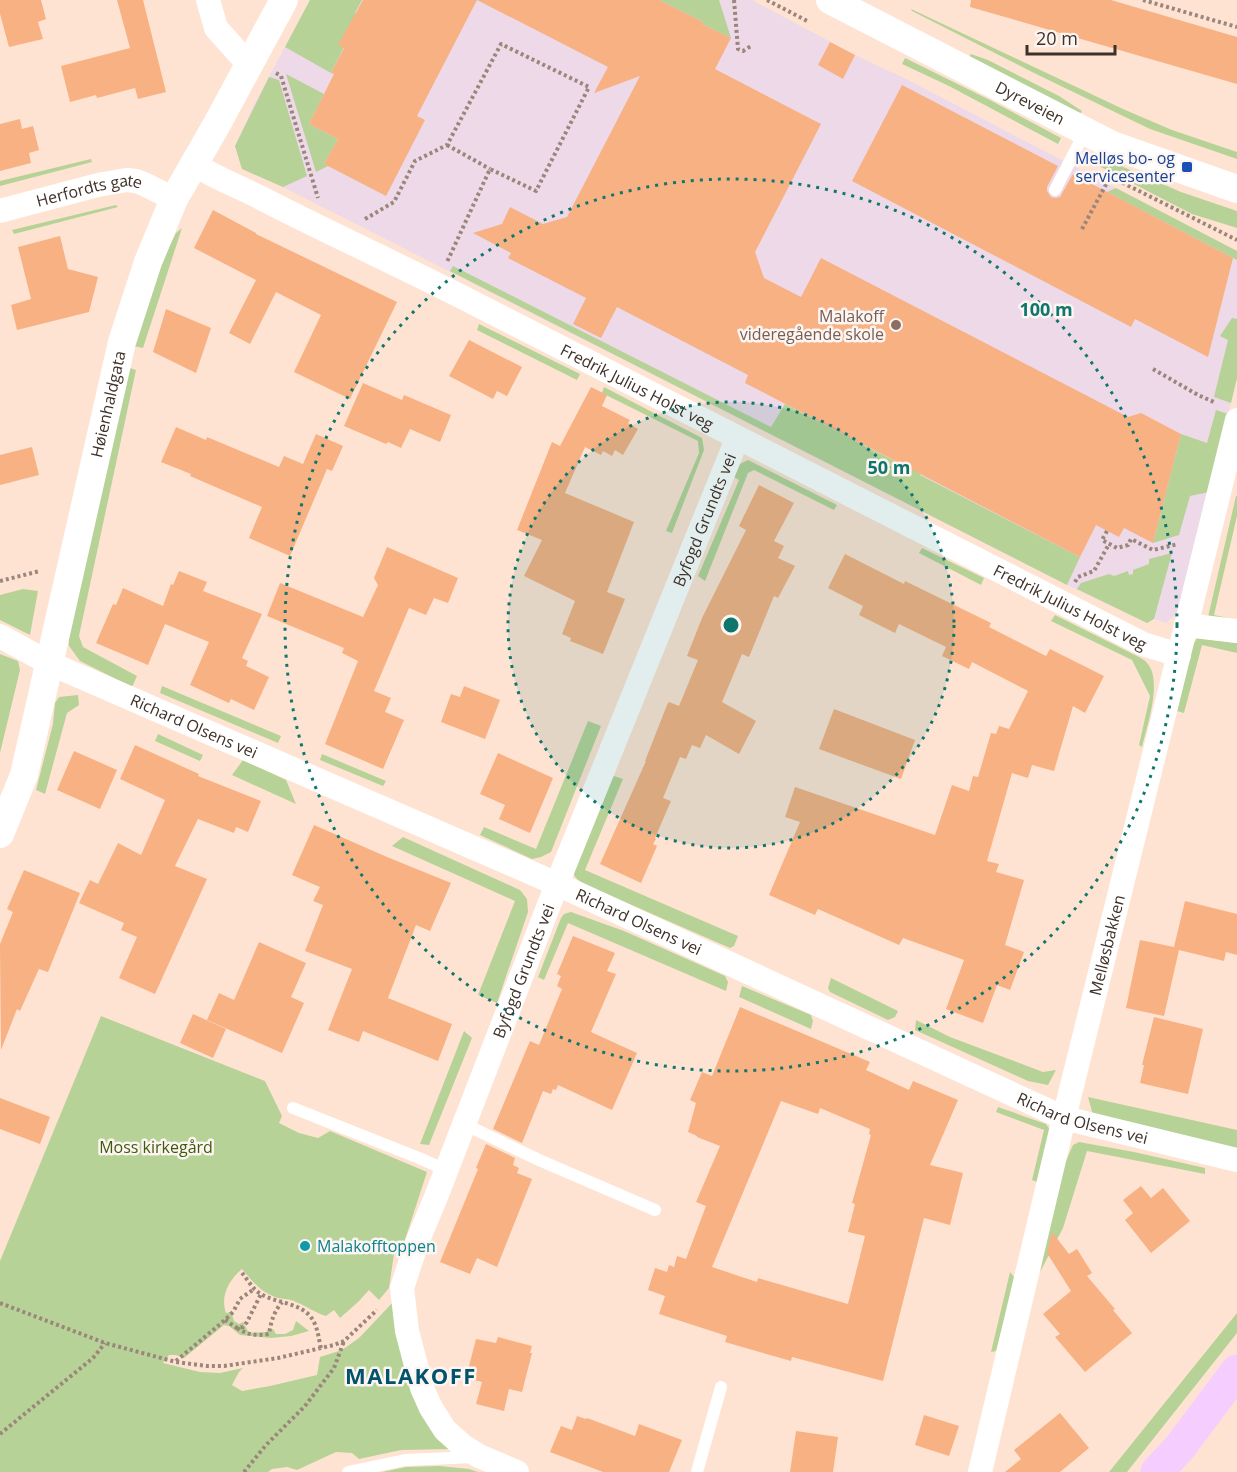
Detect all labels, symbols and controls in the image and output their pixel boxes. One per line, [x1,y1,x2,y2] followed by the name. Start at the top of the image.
[1027,18,1116,56] scale bar
[1036,26,1078,50] text: 20 m
[992,76,1068,130] street label: Dyreveien
[1075,147,1175,187] place label: Melløs bo- og servicesenter
[1180,160,1194,174] marker: Melløs bo- og servicesenter
[34,169,146,212] street label: Herfordts gate
[1019,297,1073,321] text: 100 m
[740,305,885,345] place label: Malakoff videregående skole
[889,318,903,332] marker: Malakoff videregående skole
[557,339,718,435] street label: Fredrik Julius Holst veg
[85,348,131,460] street label: Høienhaldgata
[667,450,741,590] street label: Byfogd Grundts vei
[868,455,910,479] text: 50 m
[990,559,1151,655] street label: Fredrik Julius Holst veg
[721,615,741,635] centre of rings
[127,689,261,763] street label: Richard Olsens vei
[572,883,705,960] street label: Richard Olsens vei
[1084,892,1130,998] street label: Melløsbakken
[488,901,559,1041] street label: Byfogd Grundts vei
[1013,1087,1150,1149] street label: Richard Olsens vei
[99,1136,213,1158] park label: Moss kirkegård
[317,1235,436,1257] place label: Malakofftoppen
[298,1239,312,1253] marker: Malakofftoppen
[345,1360,477,1390] district label: MALAKOFF

